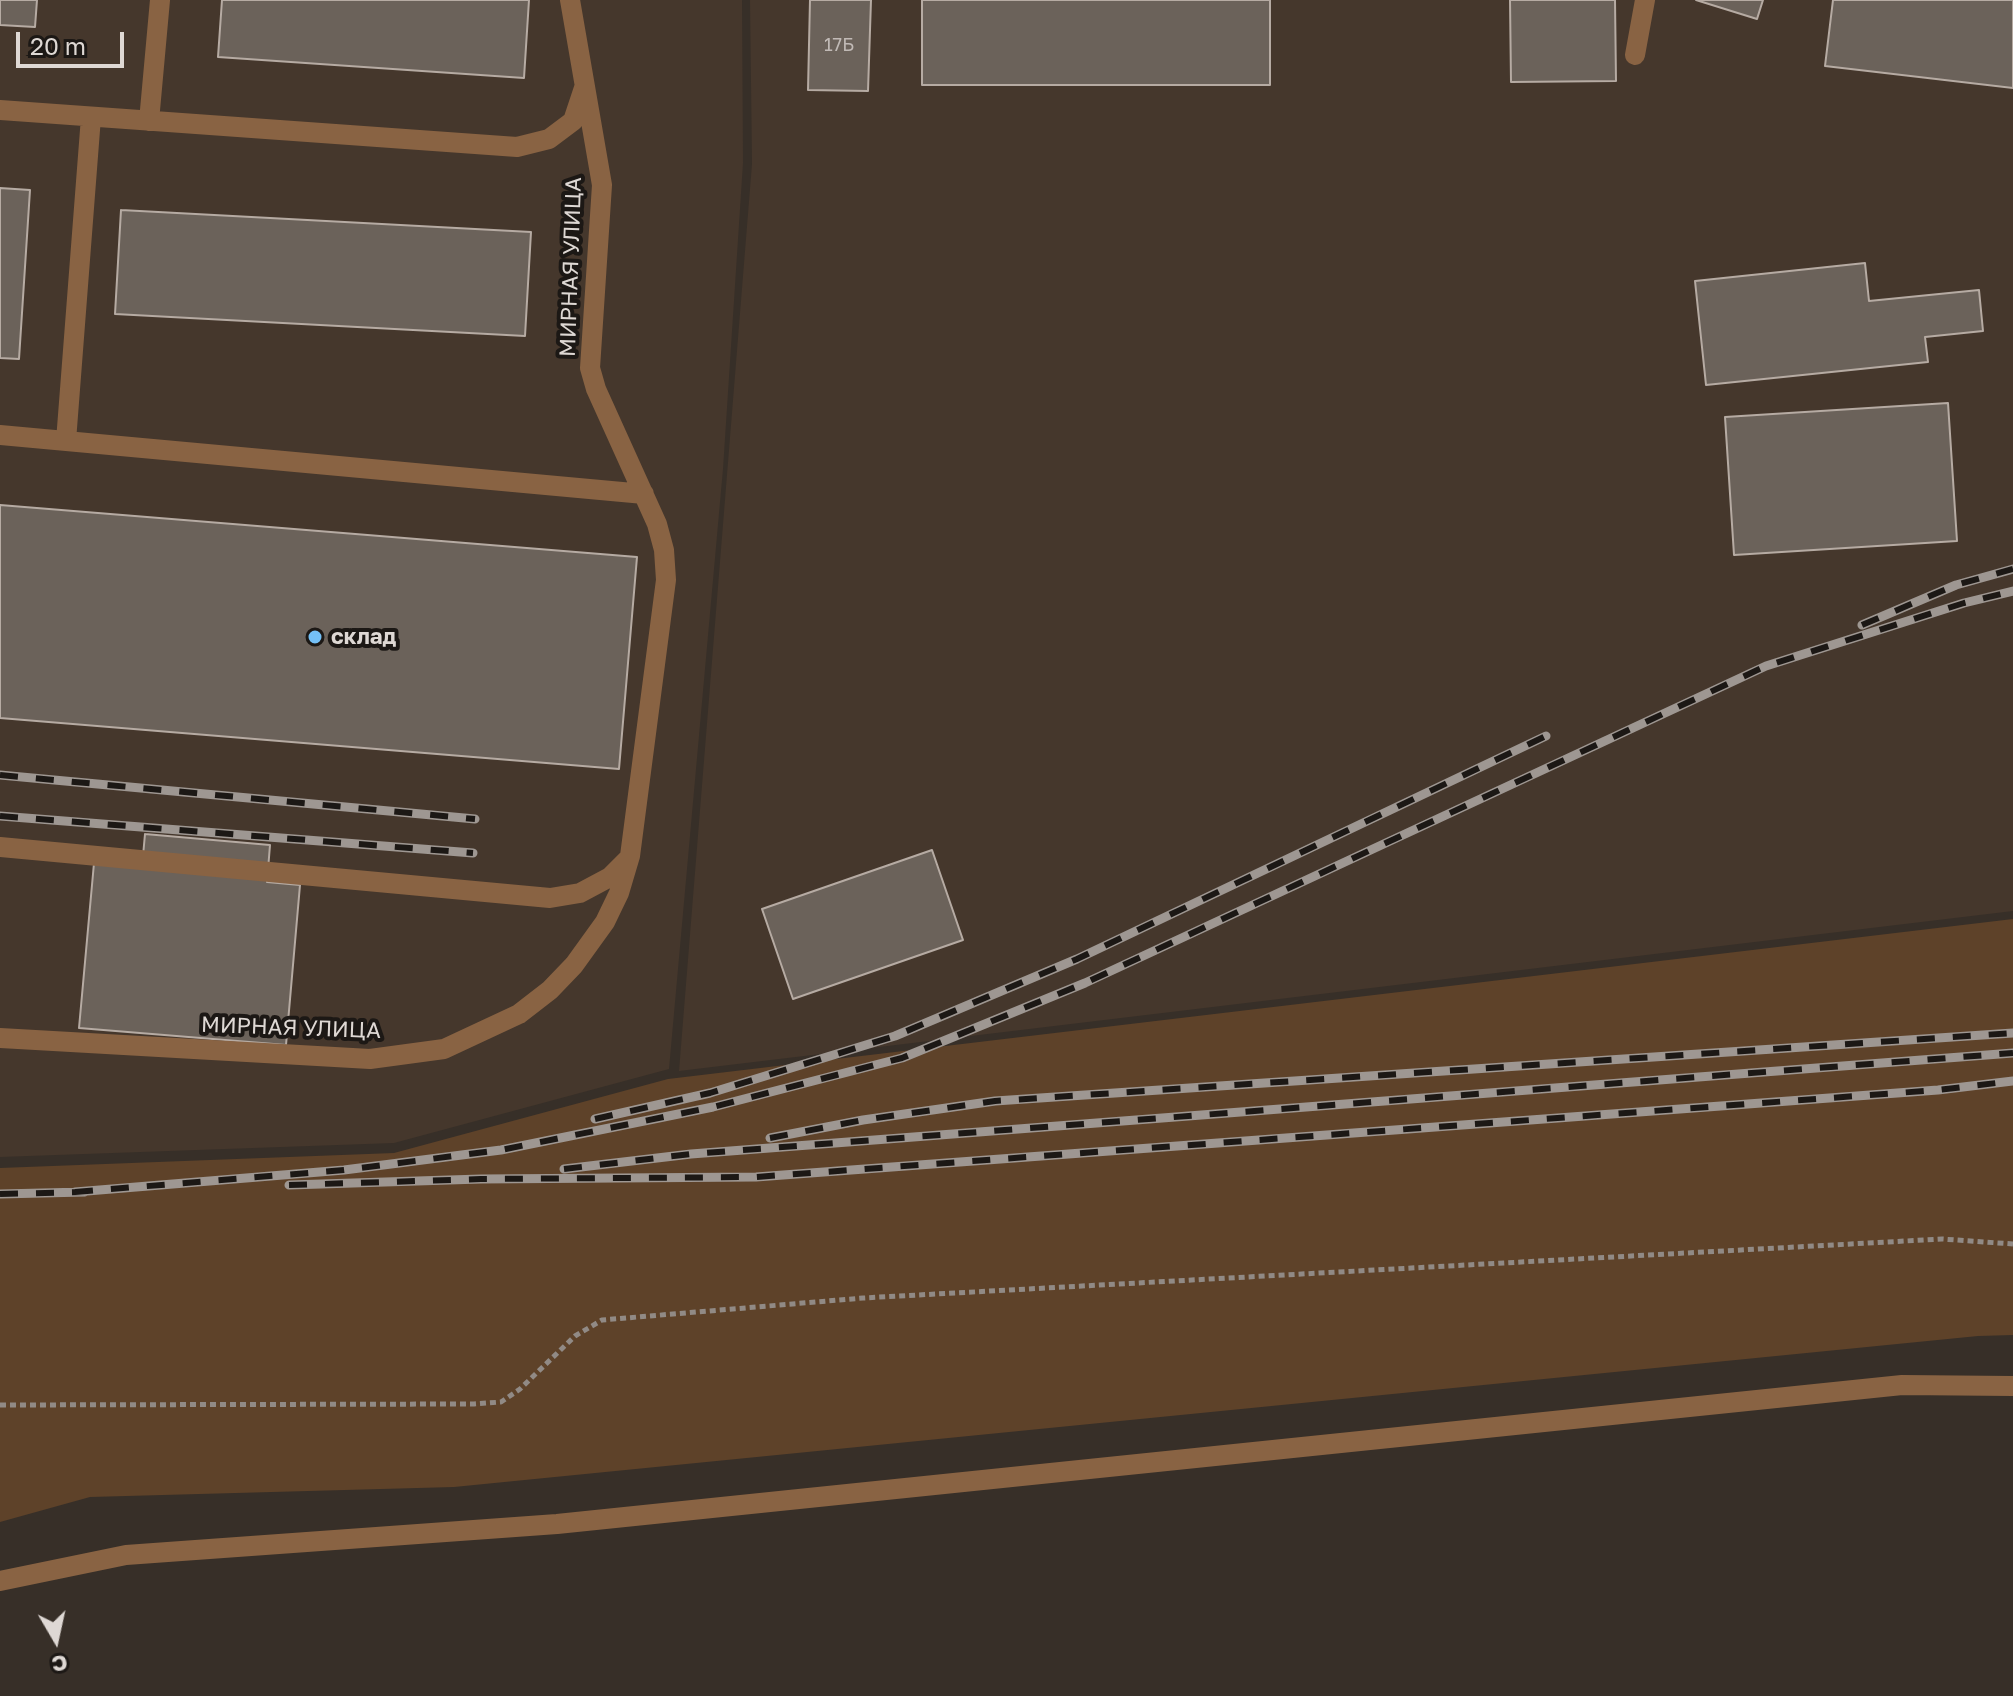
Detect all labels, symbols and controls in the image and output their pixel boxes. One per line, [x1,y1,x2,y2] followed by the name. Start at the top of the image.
[20,16,128,66] scale bar
[30,31,86,60] text: 20 m
[824,34,854,56] house number: 17Б
[555,177,587,357] street label: МИРНАЯ УЛИЦА
[331,624,396,650] place label: склад
[306,628,324,646] marker: склад
[201,1012,381,1044] street label: МИРНАЯ УЛИЦА
[16,1600,96,1680] north arrow
[50,1650,70,1679] text: С

